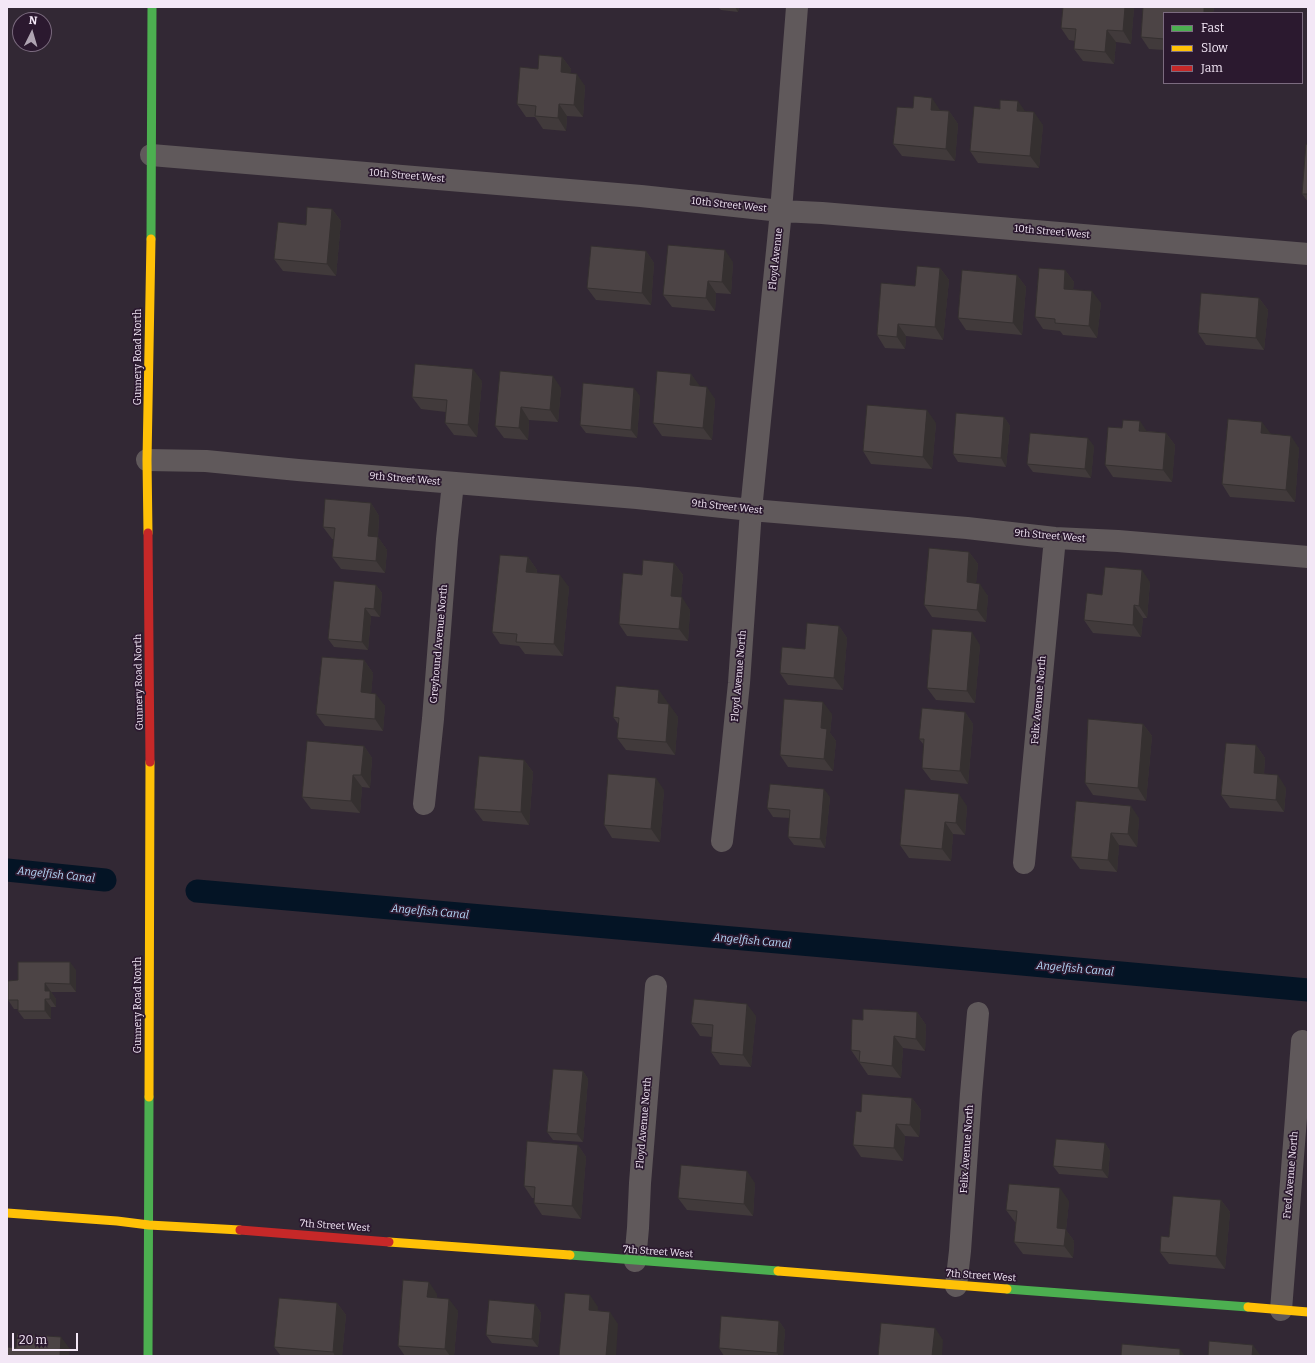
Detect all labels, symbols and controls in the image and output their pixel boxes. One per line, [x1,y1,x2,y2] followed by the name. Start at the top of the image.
[12,12,52,52] north arrow
[1163,12,1303,84] legend
[28,14,38,27] text: N
[1201,21,1224,35] text: Fast
[1201,41,1228,55] text: Slow
[1201,61,1223,75] text: Jam
[369,167,445,185] street label: 10th Street West
[691,195,767,215] street label: 10th Street West
[1014,223,1090,241] street label: 10th Street West
[767,228,785,290] street label: Floyd Avenue
[132,309,144,405] street label: Gunnery Road North
[369,470,441,488] street label: 9th Street West
[691,497,763,517] street label: 9th Street West
[1014,527,1086,545] street label: 9th Street West
[428,584,450,704] street label: Greyhound Avenue North
[729,630,749,722] street label: Floyd Avenue North
[132,634,146,730] street label: Gunnery Road North
[1029,655,1049,745] street label: Felix Avenue North
[17,864,95,886] water label: Angelfish Canal
[391,902,469,922] water label: Angelfish Canal
[713,931,791,951] water label: Angelfish Canal
[132,957,144,1053] street label: Gunnery Road North
[1036,959,1114,979] water label: Angelfish Canal
[634,1077,654,1169] street label: Floyd Avenue North
[958,1104,976,1194] street label: Felix Avenue North
[1281,1131,1301,1219] street label: Fred Avenue North
[299,1218,371,1234] street label: 7th Street West
[622,1244,694,1260] street label: 7th Street West
[945,1268,1017,1284] street label: 7th Street West
[14,1325,80,1351] scale bar
[19,1333,47,1347] text: 20 m

